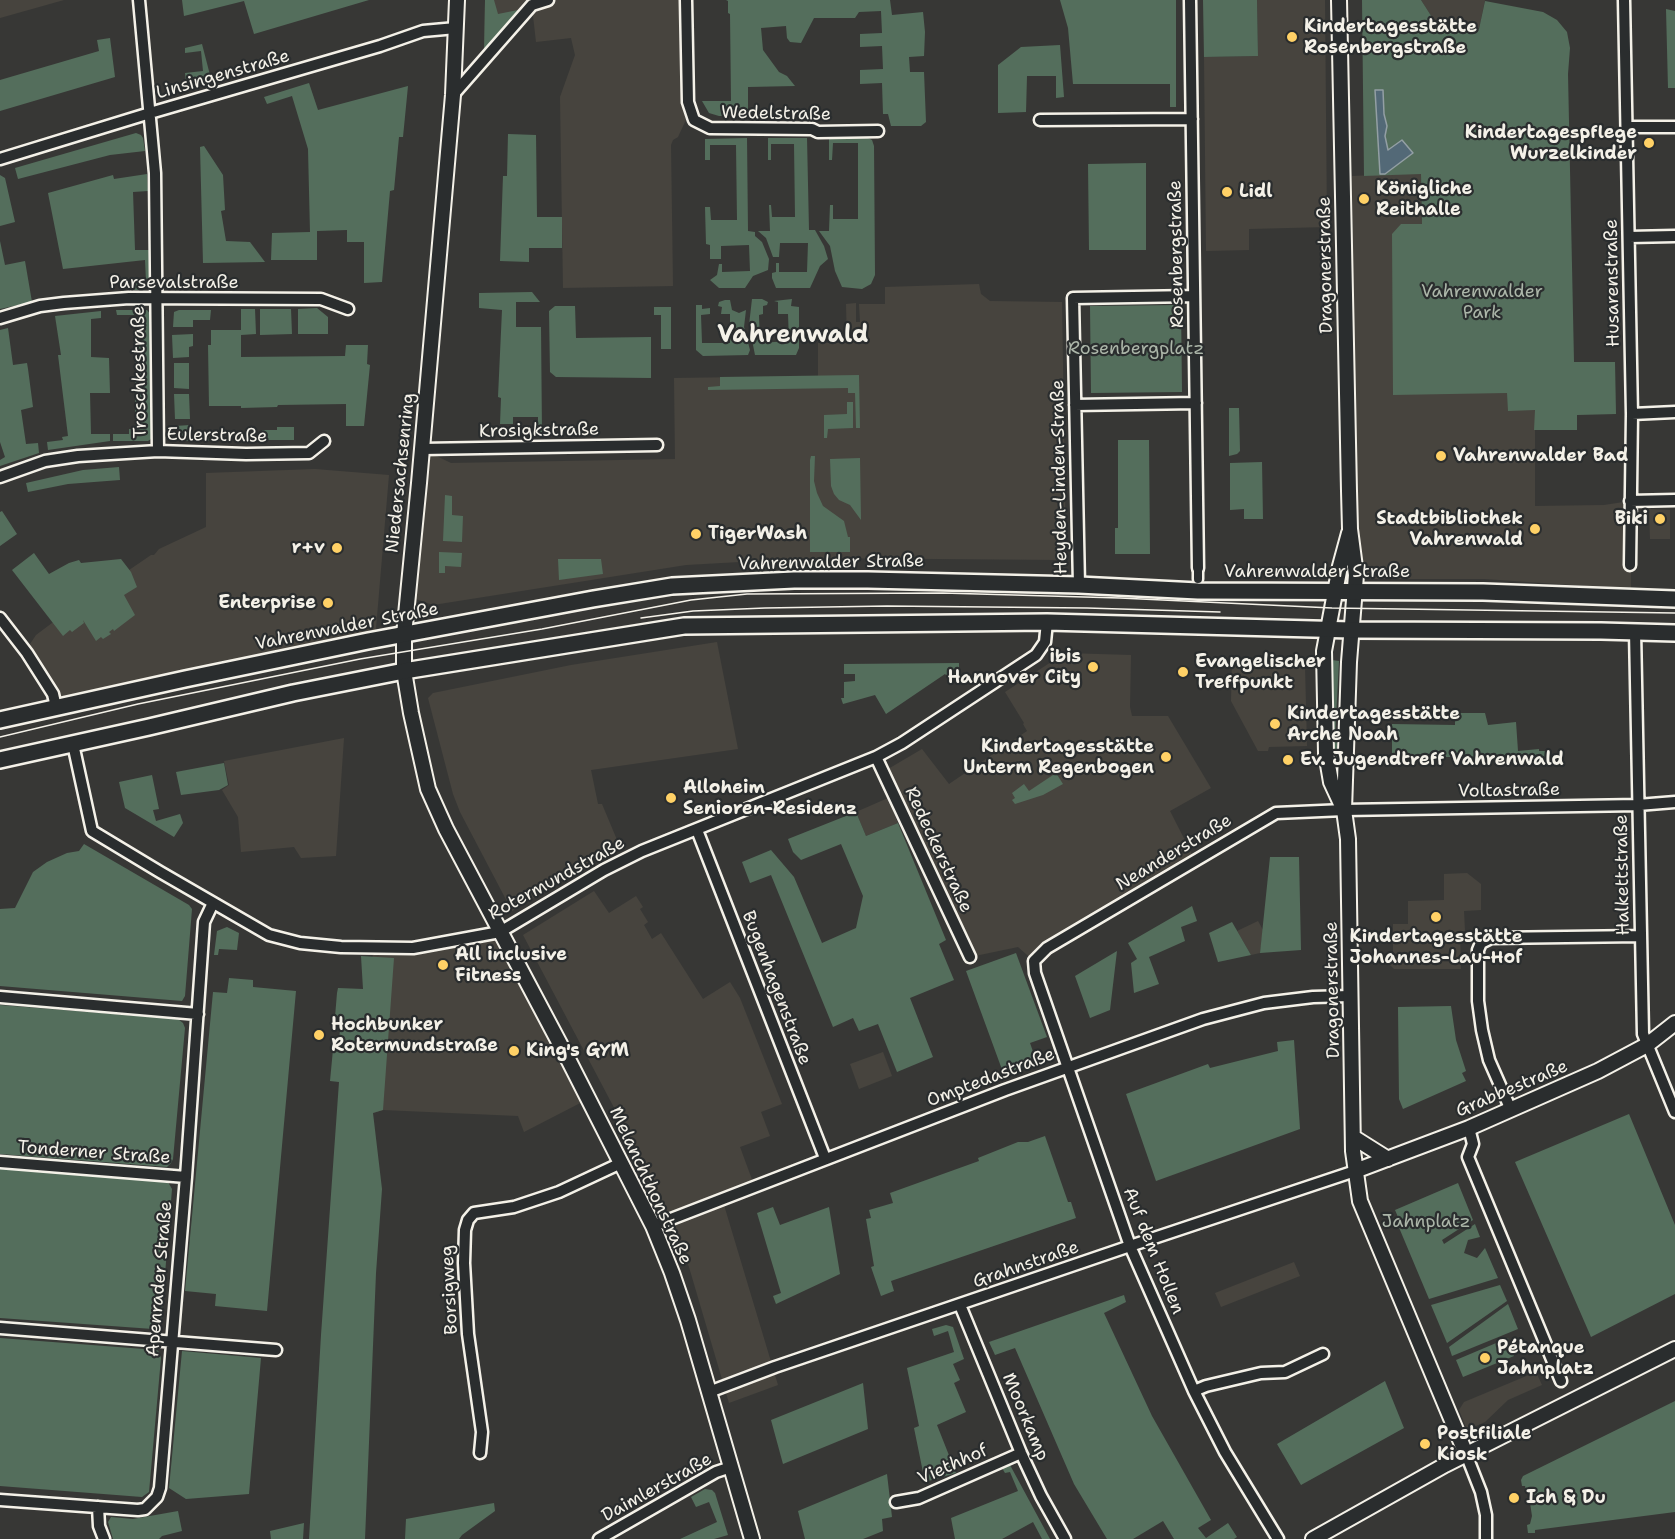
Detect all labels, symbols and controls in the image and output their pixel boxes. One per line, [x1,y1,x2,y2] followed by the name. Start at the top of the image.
[1304,16,1477,58] place label: Kindertagesstätte Rosenbergstraße
[1285,30,1299,44] marker: Kindertagesstätte Rosenbergstraße
[154,46,292,104] street label: Linsingenstraße
[721,102,831,126] street label: Wedelstraße
[1465,122,1637,164] place label: Kindertagespflege Wurzelkinder
[1642,136,1656,150] marker: Kindertagespflege Wurzelkinder
[1376,178,1472,220] place label: Königliche Reithalle
[1165,180,1189,328] street label: Rosenbergstraße
[1239,181,1272,203] place label: Lidl
[1220,185,1234,199] marker: Lidl
[1357,192,1371,206] marker: Königliche Reithalle
[1314,196,1338,334] street label: Dragonerstraße
[1601,219,1625,347] street label: Husarenstraße
[109,272,239,294] street label: Parsevalstraße
[1421,281,1543,324] park label: Vahrenwalder Park
[128,306,152,438] street label: Troschkestraße
[717,322,869,350] district label: Vahrenwald
[1068,338,1204,360] park label: Rosenbergplatz
[1048,379,1072,575] street label: Heyden-Linden-Straße
[382,392,420,554] street label: Niedersachsenring
[479,419,599,443] street label: Krosigkstraße
[167,424,267,448] street label: Eulerstraße
[1453,445,1628,467] place label: Vahrenwalder Bad
[1434,449,1448,463] marker: Vahrenwalder Bad
[1376,508,1523,550] place label: Stadtbibliothek Vahrenwald
[1615,508,1648,530] place label: Biki
[1653,512,1667,526] marker: Biki
[1528,522,1542,536] marker: Stadtbibliothek Vahrenwald
[708,523,807,545] place label: TigerWash
[689,527,703,541] marker: TigerWash
[292,537,325,559] place label: r+v
[330,541,344,555] marker: r+v
[738,551,924,575] street label: Vahrenwalder Straße
[1224,561,1410,583] street label: Vahrenwalder Straße
[218,592,316,614] place label: Enterprise
[321,596,335,610] marker: Enterprise
[254,599,440,655] street label: Vahrenwalder Straße
[947,646,1081,688] place label: ibis Hannover City
[1195,651,1326,694] place label: Evangelischer Treffpunkt
[1086,660,1100,674] marker: ibis Hannover City
[1176,665,1190,679] marker: Evangelischer Treffpunkt
[1287,703,1460,746] place label: Kindertagesstätte Arche Noah
[1268,717,1282,731] marker: Kindertagesstätte Arche Noah
[963,736,1154,778] place label: Kindertagesstätte Unterm Regenbogen
[1300,749,1564,771] place label: Ev. Jugendtreff Vahrenwald
[1159,750,1173,764] marker: Kindertagesstätte Unterm Regenbogen
[1281,753,1295,767] marker: Ev. Jugendtreff Vahrenwald
[683,777,857,820] place label: Alloheim Senioren-Residenz
[1458,779,1560,803] street label: Voltastraße
[899,784,977,916] street label: Redeckerstraße
[664,791,678,805] marker: Alloheim Senioren-Residenz
[1112,810,1236,896] street label: Neanderstraße
[1611,814,1635,936] street label: Halkettstraße
[485,833,629,925] street label: Rotermundstraße
[737,908,815,1068] street label: Bugenhagenstraße
[1429,910,1443,924] marker: Kindertagesstätte Johannes-Lau-Hof
[1321,921,1345,1059] street label: Dragonerstraße
[1350,926,1522,968] place label: Kindertagesstätte Johannes-Lau-Hof
[455,944,567,986] place label: All inclusive Fitness
[436,958,450,972] marker: All inclusive Fitness
[331,1014,498,1056] place label: Hochbunker Rotermundstraße
[312,1028,326,1042] marker: Hochbunker Rotermundstraße
[526,1040,629,1062] place label: King's GYM
[507,1044,521,1058] marker: King's GYM
[924,1044,1058,1112] street label: Omptedastraße
[1453,1056,1571,1122] street label: Grabbestraße
[604,1104,696,1268] street label: Melanchthonstraße
[17,1137,171,1169] street label: Tonderner Straße
[1118,1185,1188,1317] street label: Auf dem Hollen
[142,1200,178,1358] street label: Apenrader Straße
[1382,1211,1470,1233] park label: Jahnplatz
[970,1237,1082,1293] street label: Grahnstraße
[437,1245,463,1335] street label: Borsigweg
[1497,1337,1594,1380] place label: Pétanque Jahnplatz
[1478,1351,1492,1365] marker: Pétanque Jahnplatz
[997,1370,1053,1464] street label: Moorkamp
[1437,1423,1532,1466] place label: Postfiliale Kiosk
[1418,1437,1432,1451] marker: Postfiliale Kiosk
[915,1440,991,1490] street label: Viethhof
[598,1449,716,1527] street label: Daimlerstraße
[1526,1487,1606,1509] place label: Ich & Du
[1507,1491,1521,1505] marker: Ich & Du

